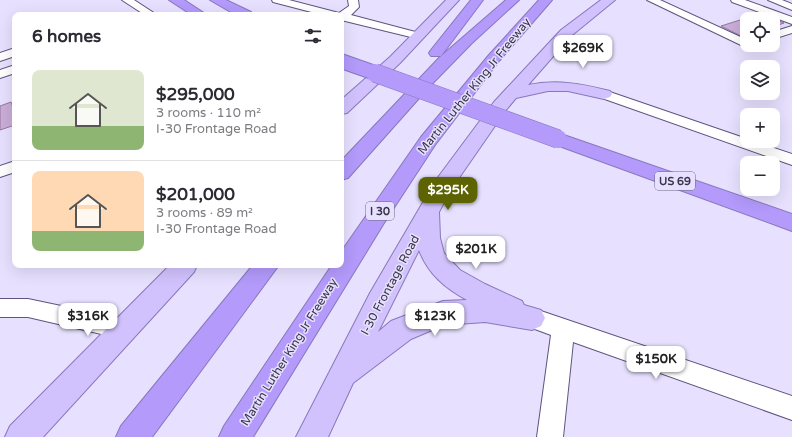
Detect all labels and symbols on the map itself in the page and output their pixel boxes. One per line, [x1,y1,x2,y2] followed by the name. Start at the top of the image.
[415,15,534,157] street label: Martin Luther King Jr Freeway
[555,35,611,69] pin: $269K
[655,172,695,190] road number: US 69
[420,177,476,211] pin: $295K
[366,202,394,220] road number: I 30
[358,233,422,337] street label: I-30 Frontage Road
[448,236,504,270] pin: $201K
[238,275,341,428] street label: Martin Luther King Jr Freeway
[60,303,116,337] pin: $316K
[407,303,463,337] pin: $123K
[628,346,684,380] pin: $150K

